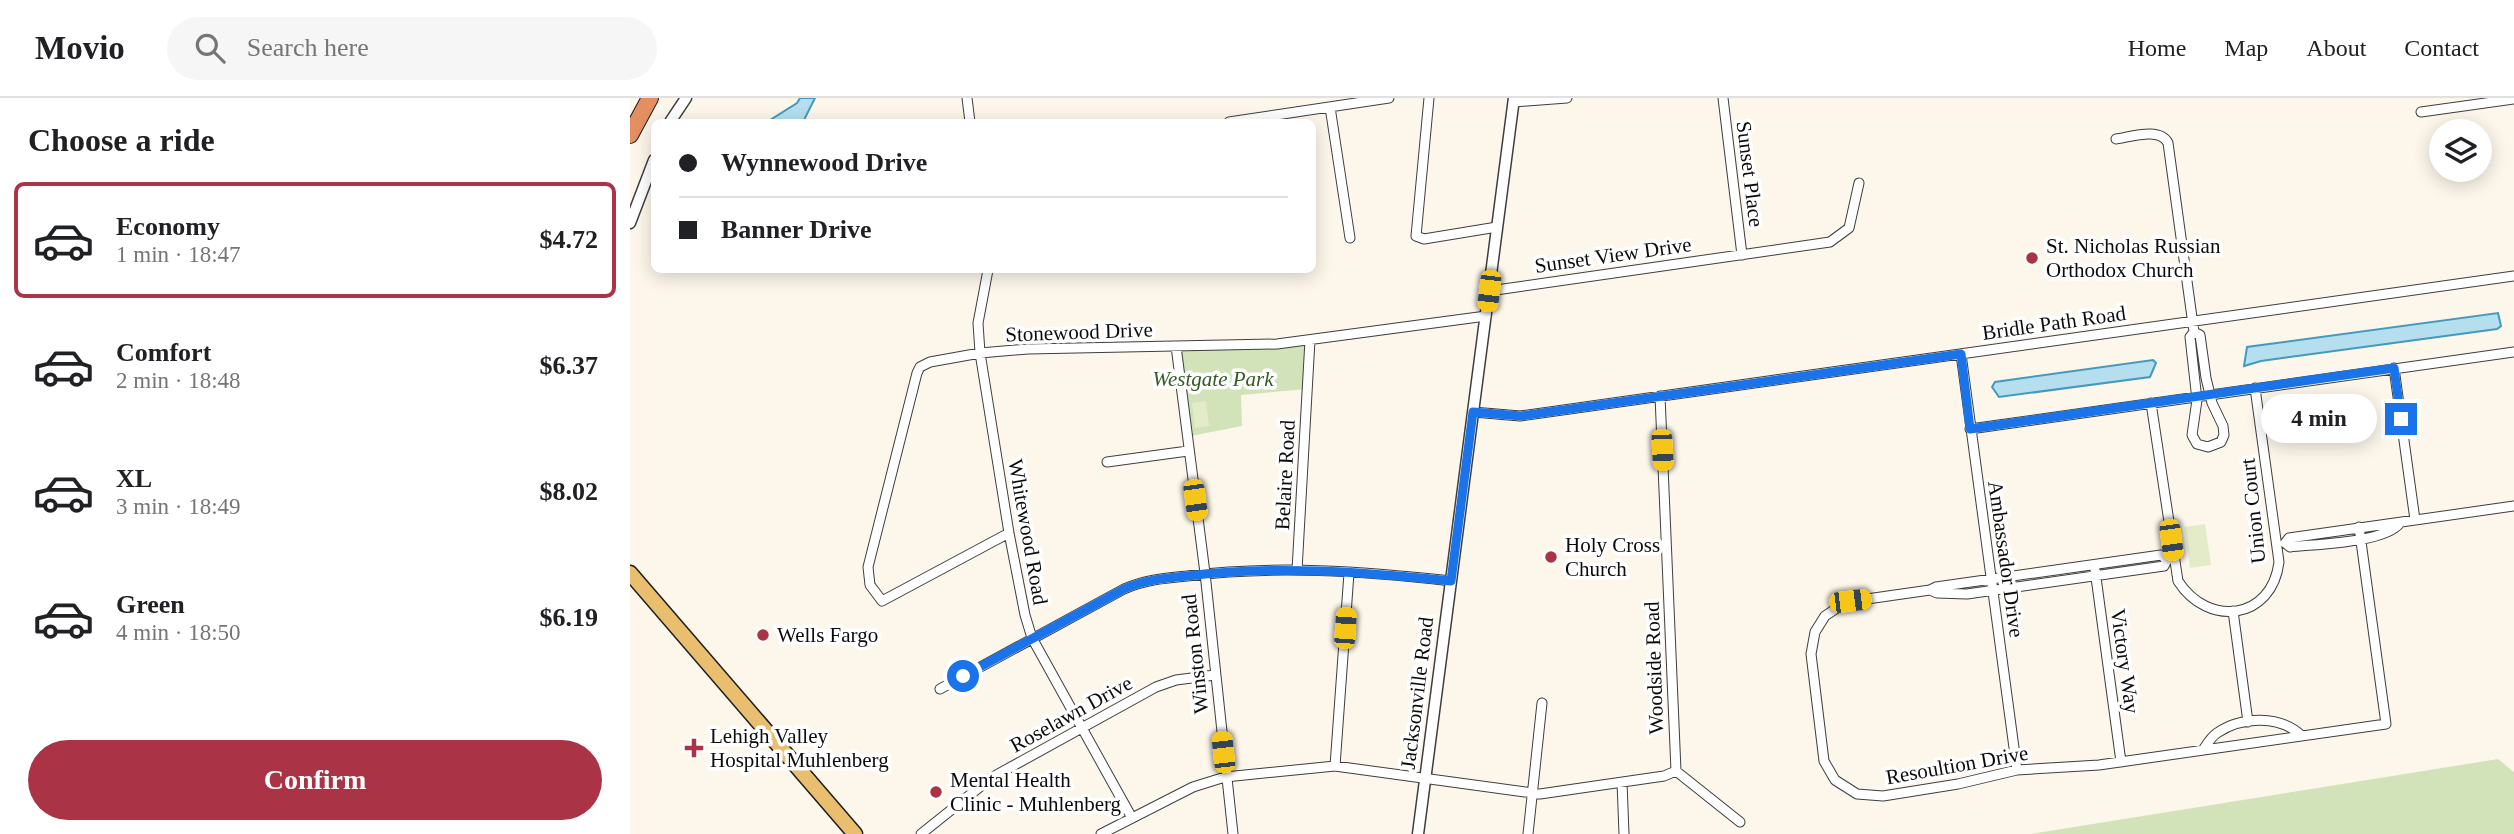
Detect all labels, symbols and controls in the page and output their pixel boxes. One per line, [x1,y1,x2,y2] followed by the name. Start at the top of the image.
[167,17,657,80] search box
[191,29,229,67] icon: search
[35,30,125,66] text: Movio
[247,33,369,62] text: Search here
[2128,35,2186,61] text: Home
[2224,35,2268,61] text: Map
[2306,35,2366,61] text: About
[2404,35,2479,61] text: Contact
[2429,119,2492,182] map controls
[2429,119,2492,182] button: layers
[1732,120,1768,228] street label: Sunset Place
[28,122,215,158] text: Choose a ride
[721,148,927,177] text: Wynnewood Drive
[32,209,95,272] icon: car
[116,212,220,241] text: Economy
[721,215,871,244] text: Banner Drive
[540,225,598,254] text: $4.72
[1533,232,1693,278] street label: Sunset View Drive
[2046,234,2221,282] place label: St. Nicholas Russian Orthodox Church
[116,242,241,267] text: 1 min · 18:47
[2024,250,2040,266] marker: St. Nicholas Russian Orthodox Church
[1477,269,1502,313] car
[1981,301,2128,345] street label: Bridle Path Road
[1005,317,1153,347] street label: Stonewood Drive
[32,335,95,398] icon: car
[116,338,211,367] text: Comfort
[540,351,598,380] text: $6.37
[1152,367,1274,391] park label: Westgate Park
[116,368,241,393] text: 2 min · 18:48
[2261,394,2376,444] callout: 4 min
[2385,403,2417,435] route end
[2291,406,2347,431] text: 4 min
[1270,419,1300,531] street label: Belaire Road
[1651,428,1674,472] car
[1003,457,1053,607] street label: Whitewood Road
[2236,457,2270,565] street label: Union Court
[32,461,95,524] icon: car
[116,464,152,493] text: XL
[540,477,598,506] text: $8.02
[1182,478,1209,522] car
[1983,479,2029,639] street label: Ambassador Drive
[116,494,241,519] text: 3 min · 18:49
[2158,518,2185,562] car
[1565,533,1660,581] place label: Holy Cross Church
[1543,549,1559,565] marker: Holy Cross Church
[32,587,95,650] icon: car
[1828,588,1873,614] car
[116,590,185,619] text: Green
[1177,593,1213,715] street label: Winston Road
[1640,601,1668,735] street label: Woodside Road
[540,603,598,632] text: $6.19
[1334,606,1357,650] car
[2106,607,2144,716] street label: Victory Way
[1396,615,1438,771] street label: Jacksonville Road
[116,620,241,645] text: 4 min · 18:50
[777,623,878,647] place label: Wells Fargo
[755,627,771,643] marker: Wells Fargo
[947,660,979,692] route start
[1006,671,1136,757] street label: Roselawn Drive
[710,724,889,772] place label: Lehigh Valley Hospital Muhlenberg
[1211,730,1236,774] car
[684,738,704,758] marker: Lehigh Valley Hospital Muhlenberg
[28,740,602,820] button: Confirm
[1884,741,2030,789] street label: Resoultion Drive
[950,768,1122,816] place label: Mental Health Clinic - Muhlenberg
[928,784,944,800] marker: Mental Health Clinic - Muhlenberg

